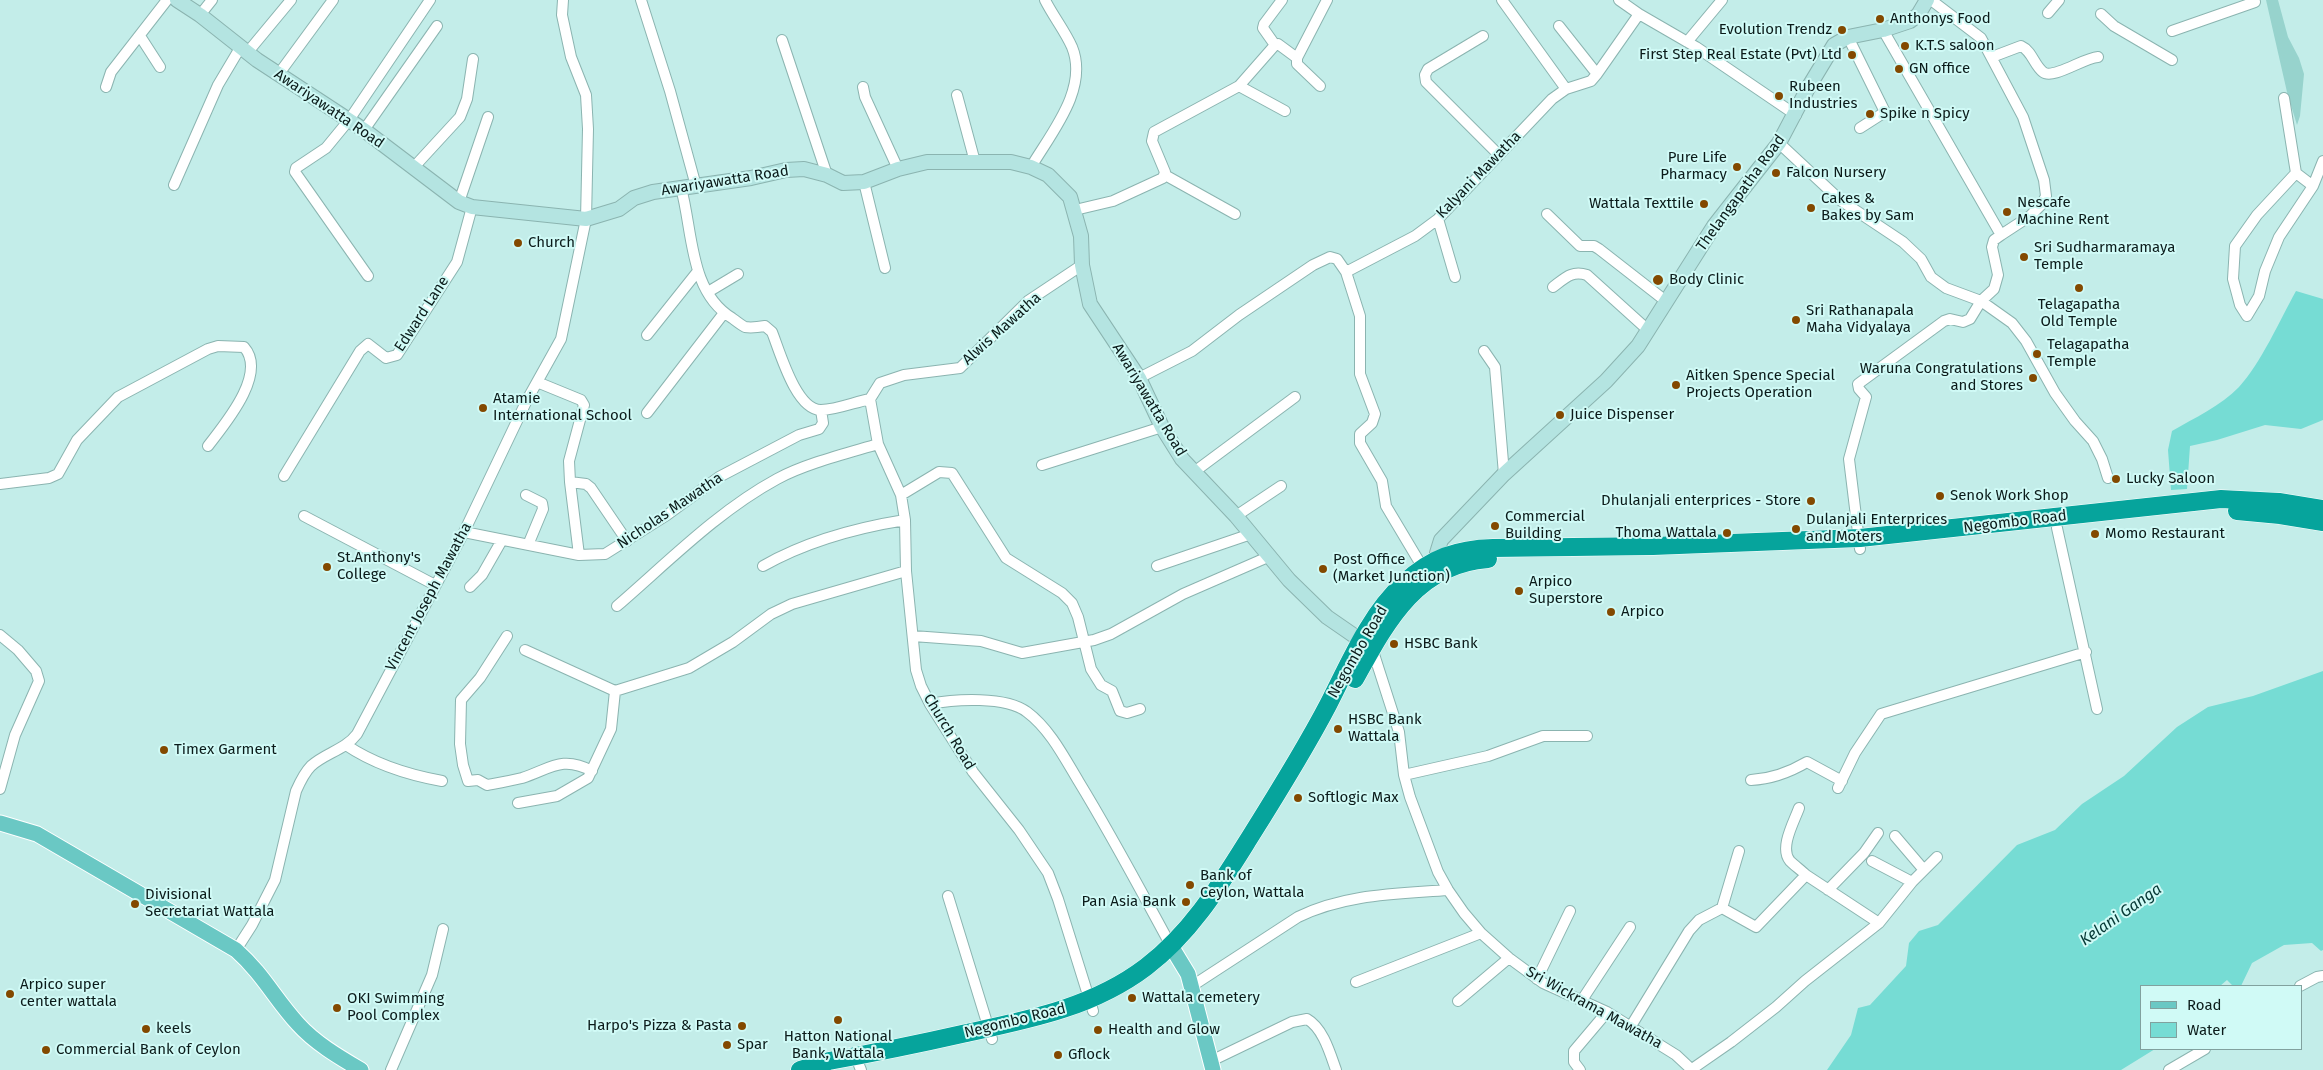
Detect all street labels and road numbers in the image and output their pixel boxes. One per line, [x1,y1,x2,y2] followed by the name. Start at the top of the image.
[271,66,387,152] street label: Awariyawatta Road
[1433,128,1525,222] street label: Kalyani Mawatha
[1693,131,1789,255] street label: Thelangapatha Road
[660,162,790,200] street label: Awariyawatta Road
[391,273,453,355] street label: Edward Lane
[959,289,1045,369] street label: Alwis Mawatha
[1108,340,1190,460] street label: Awariyawatta Road
[614,469,726,553] street label: Nicholas Mawatha
[1962,507,2068,537] street label: Negombo Road
[382,520,476,674] street label: Vincent Joseph Mawatha
[1324,603,1392,701] street label: Negombo Road
[919,691,979,773] street label: Church Road
[1523,963,1665,1053] street label: Sri Wickrama Mawatha
[962,1000,1068,1042] street label: Negombo Road

